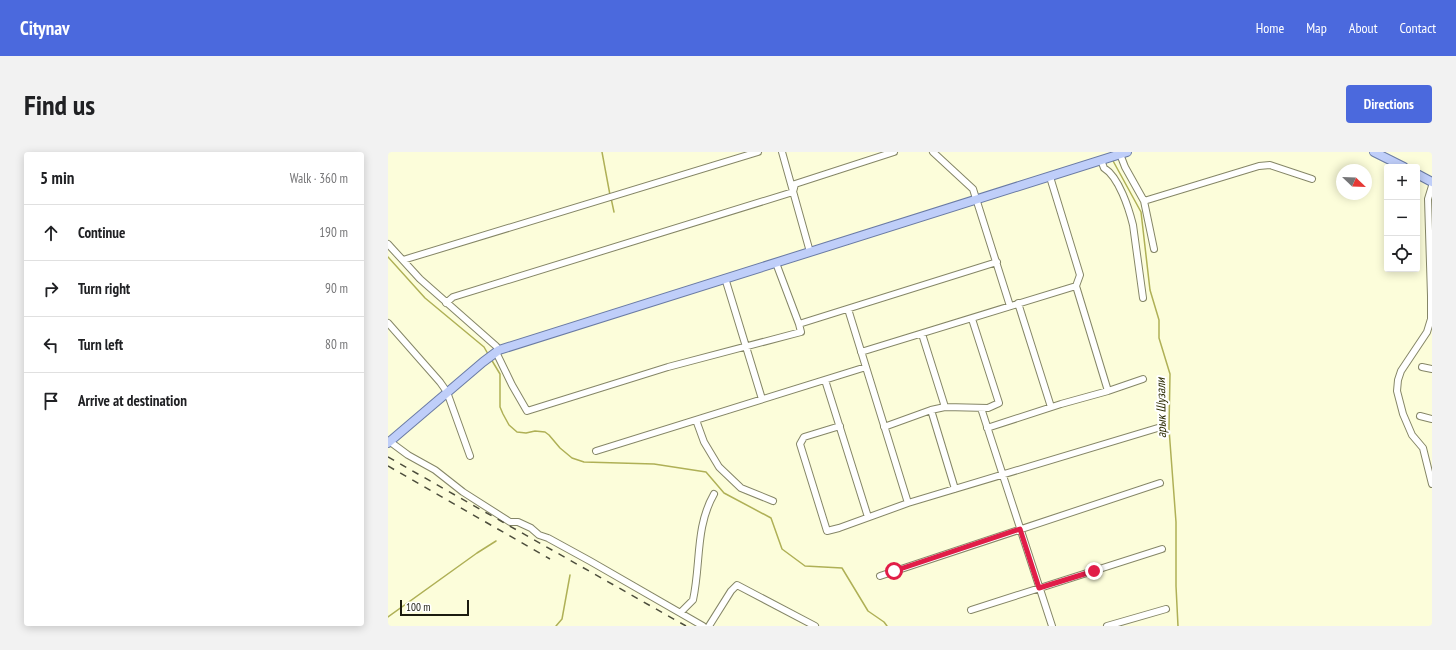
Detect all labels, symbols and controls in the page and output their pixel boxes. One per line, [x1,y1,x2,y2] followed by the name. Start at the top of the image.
[20,16,70,40] text: Citynav
[1256,19,1284,37] text: Home
[1306,19,1327,37] text: Map
[1349,19,1378,37] text: About
[1400,19,1436,37] text: Contact
[1346,85,1432,123] button: Directions
[24,86,95,123] text: Find us
[1336,164,1372,200] north arrow
[1384,164,1420,272] map controls
[1384,164,1420,200] button: +
[40,167,74,189] text: 5 min
[290,170,348,187] text: Walk · 360 m
[1384,200,1420,236] button: −
[40,222,62,244] icon: ahead
[78,223,125,242] text: Continue
[319,224,348,241] text: 190 m
[1384,236,1420,272] button: locate
[40,278,62,300] icon: right
[78,279,130,298] text: Turn right
[325,280,348,297] text: 90 m
[40,334,62,356] icon: left
[78,335,123,354] text: Turn left
[325,336,348,353] text: 80 m
[1152,376,1170,438] water label: арык Шузали
[40,390,62,412] icon: arrive
[78,391,187,410] text: Arrive at destination
[885,562,903,580] route start
[1085,562,1103,580] route end
[400,598,469,617] scale bar
[406,600,430,614] text: 100 m

